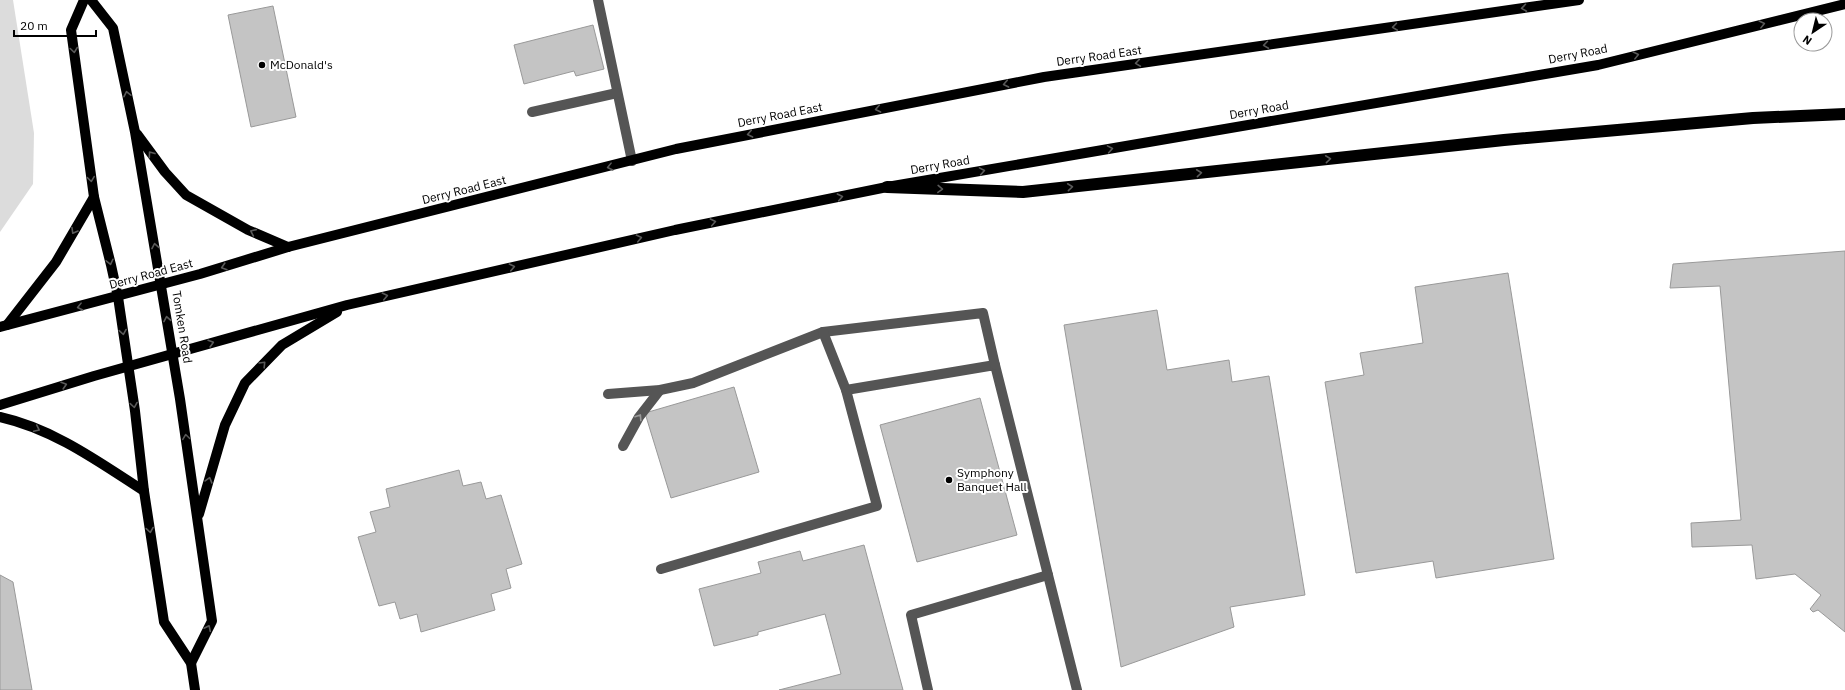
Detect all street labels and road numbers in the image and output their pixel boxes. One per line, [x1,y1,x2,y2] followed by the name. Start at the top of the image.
[1547,40,1609,67] street label: Derry Road
[1055,42,1143,69] street label: Derry Road East
[1228,97,1290,122] street label: Derry Road
[736,99,824,130] street label: Derry Road East
[909,152,971,177] street label: Derry Road
[420,172,508,207] street label: Derry Road East
[107,255,194,292] street label: Derry Road East
[169,290,196,364] street label: Tomken Road

